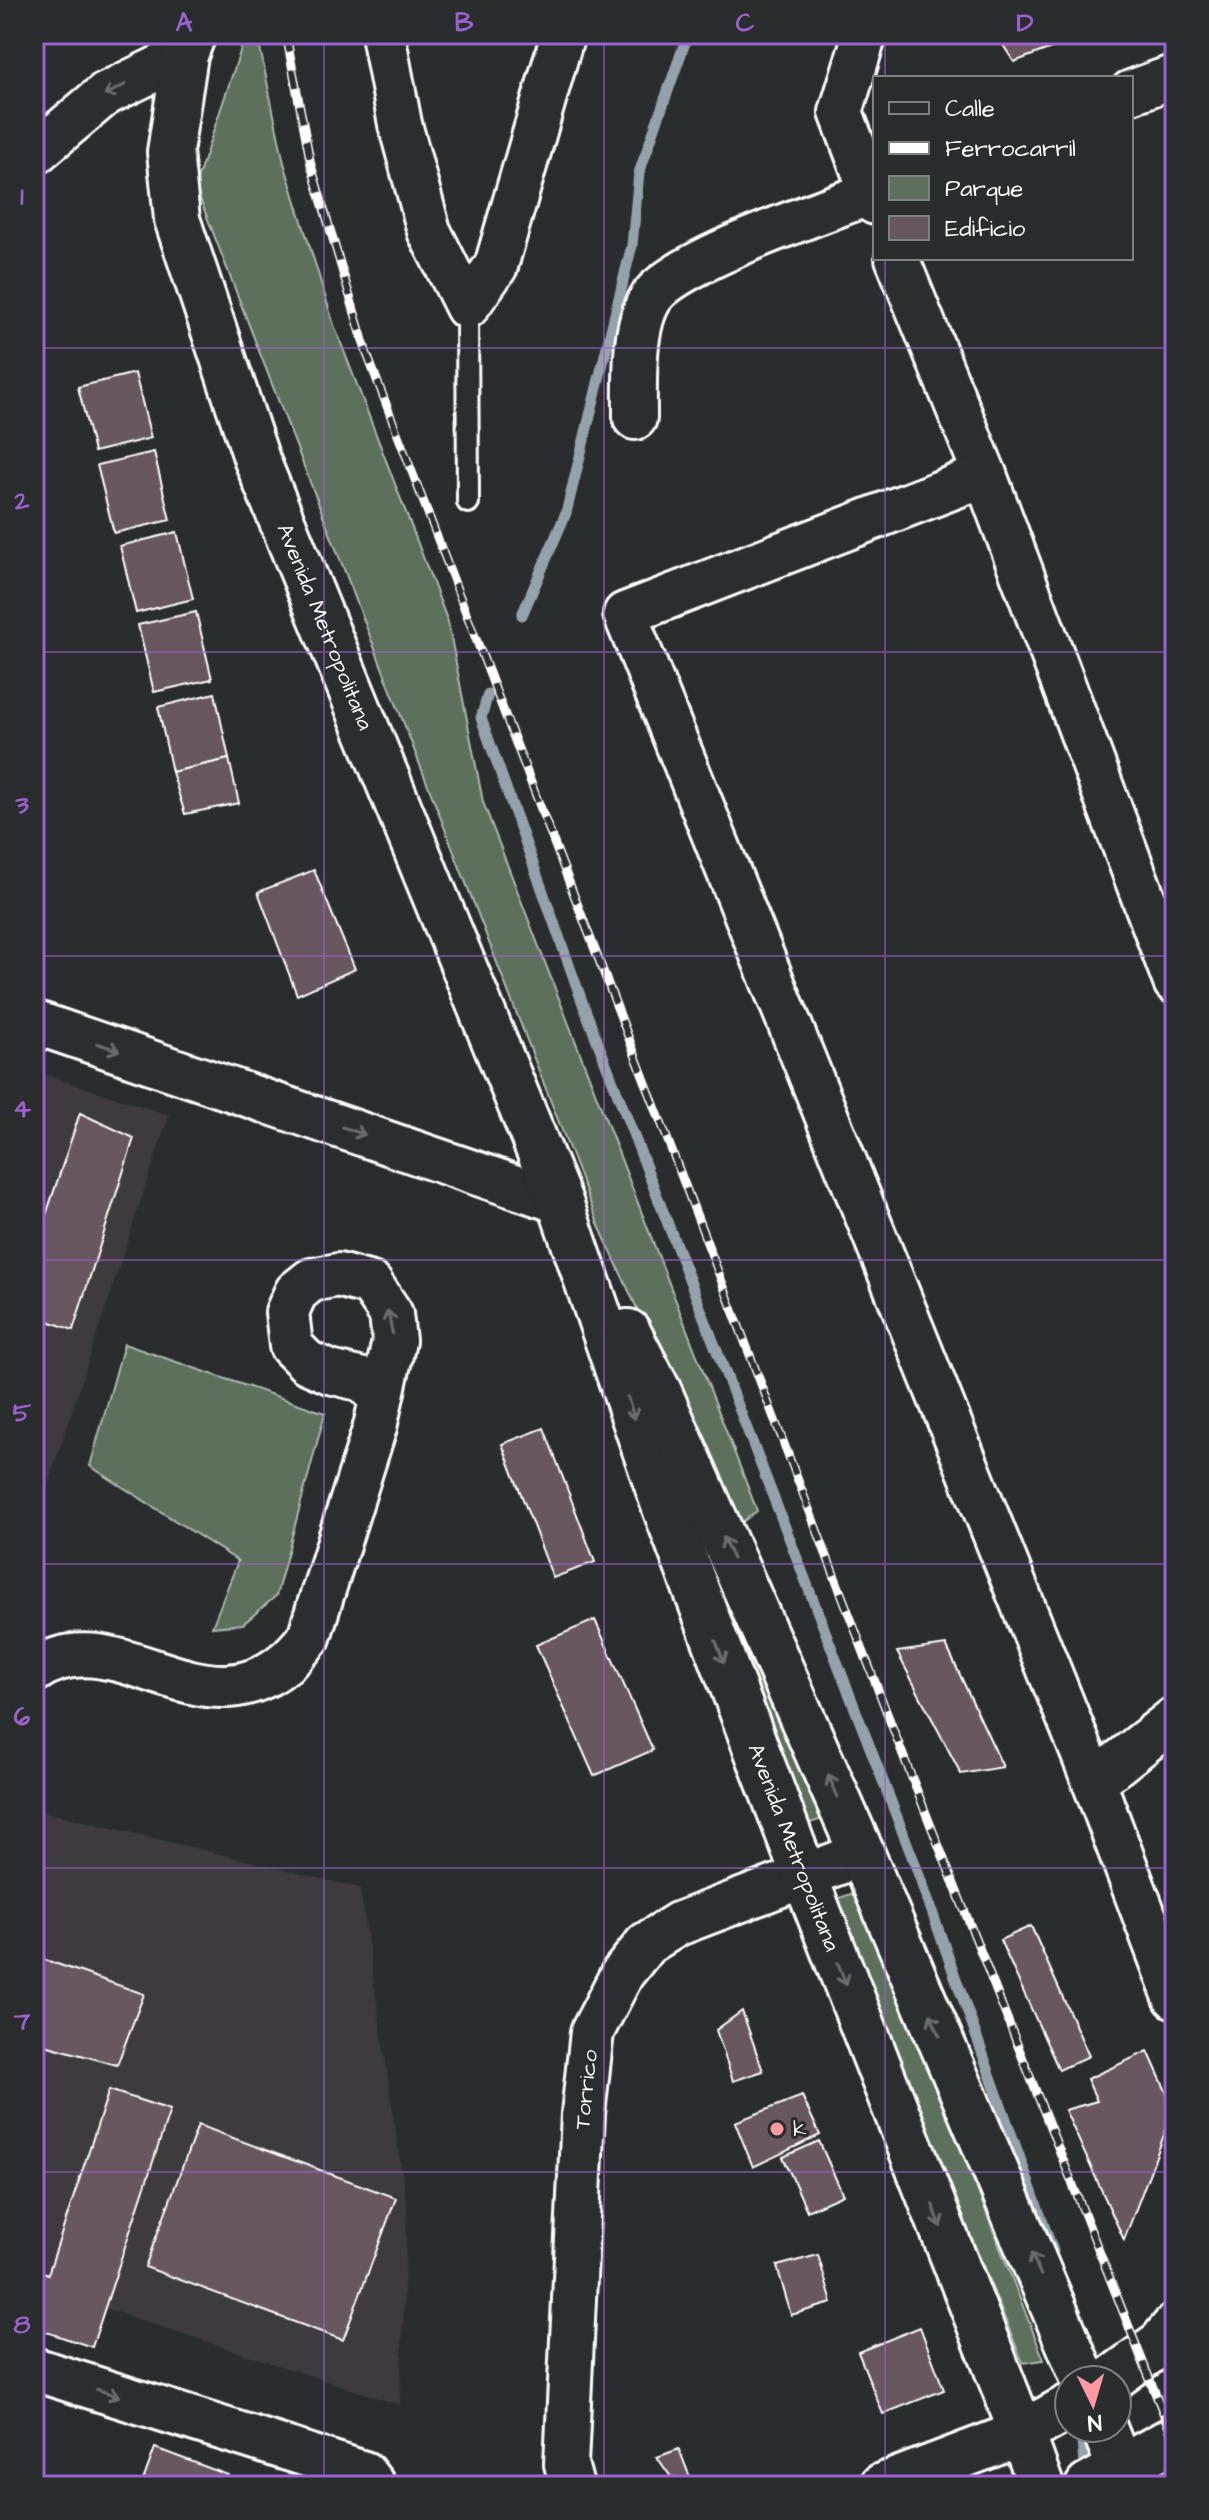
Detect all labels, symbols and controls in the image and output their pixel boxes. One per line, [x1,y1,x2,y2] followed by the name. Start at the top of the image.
[176,5,193,41] text: A
[455,5,474,41] text: B
[736,5,755,41] text: C
[1017,5,1034,41] text: D
[873,76,1133,260] legend
[104,82,128,98] one-way arrow
[945,92,995,126] text: Calle
[945,132,1076,166] text: Ferrocarril
[945,172,1023,206] text: Parque
[20,179,24,215] text: 1
[945,212,1026,246] text: Edificio
[14,483,30,519] text: 2
[269,519,381,735] street label: Avenida Metropolitana
[14,787,29,823] text: 3
[95,1040,120,1055] one-way arrow
[13,1091,31,1127] text: 4
[341,1125,366,1140] one-way arrow
[382,1310,397,1336] one-way arrow
[13,1395,32,1431] text: 5
[624,1395,639,1420] one-way arrow
[719,1536,734,1561] one-way arrow
[714,1640,728,1664] one-way arrow
[14,1699,31,1735] text: 6
[740,1739,848,1956] street label: Avenida Metropolitana
[824,1774,839,1799] one-way arrow
[836,1961,850,1986] one-way arrow
[13,2003,30,2039] text: 7
[926,2013,941,2038] one-way arrow
[567,2047,606,2130] street label: Torrico
[793,2114,807,2145] place label: k
[768,2120,786,2138] marker: k
[931,2203,945,2228] one-way arrow
[1028,2252,1043,2277] one-way arrow
[14,2307,31,2343] text: 8
[1053,2364,1133,2444] north arrow
[96,2386,121,2401] one-way arrow
[1086,2406,1103,2438] text: N

